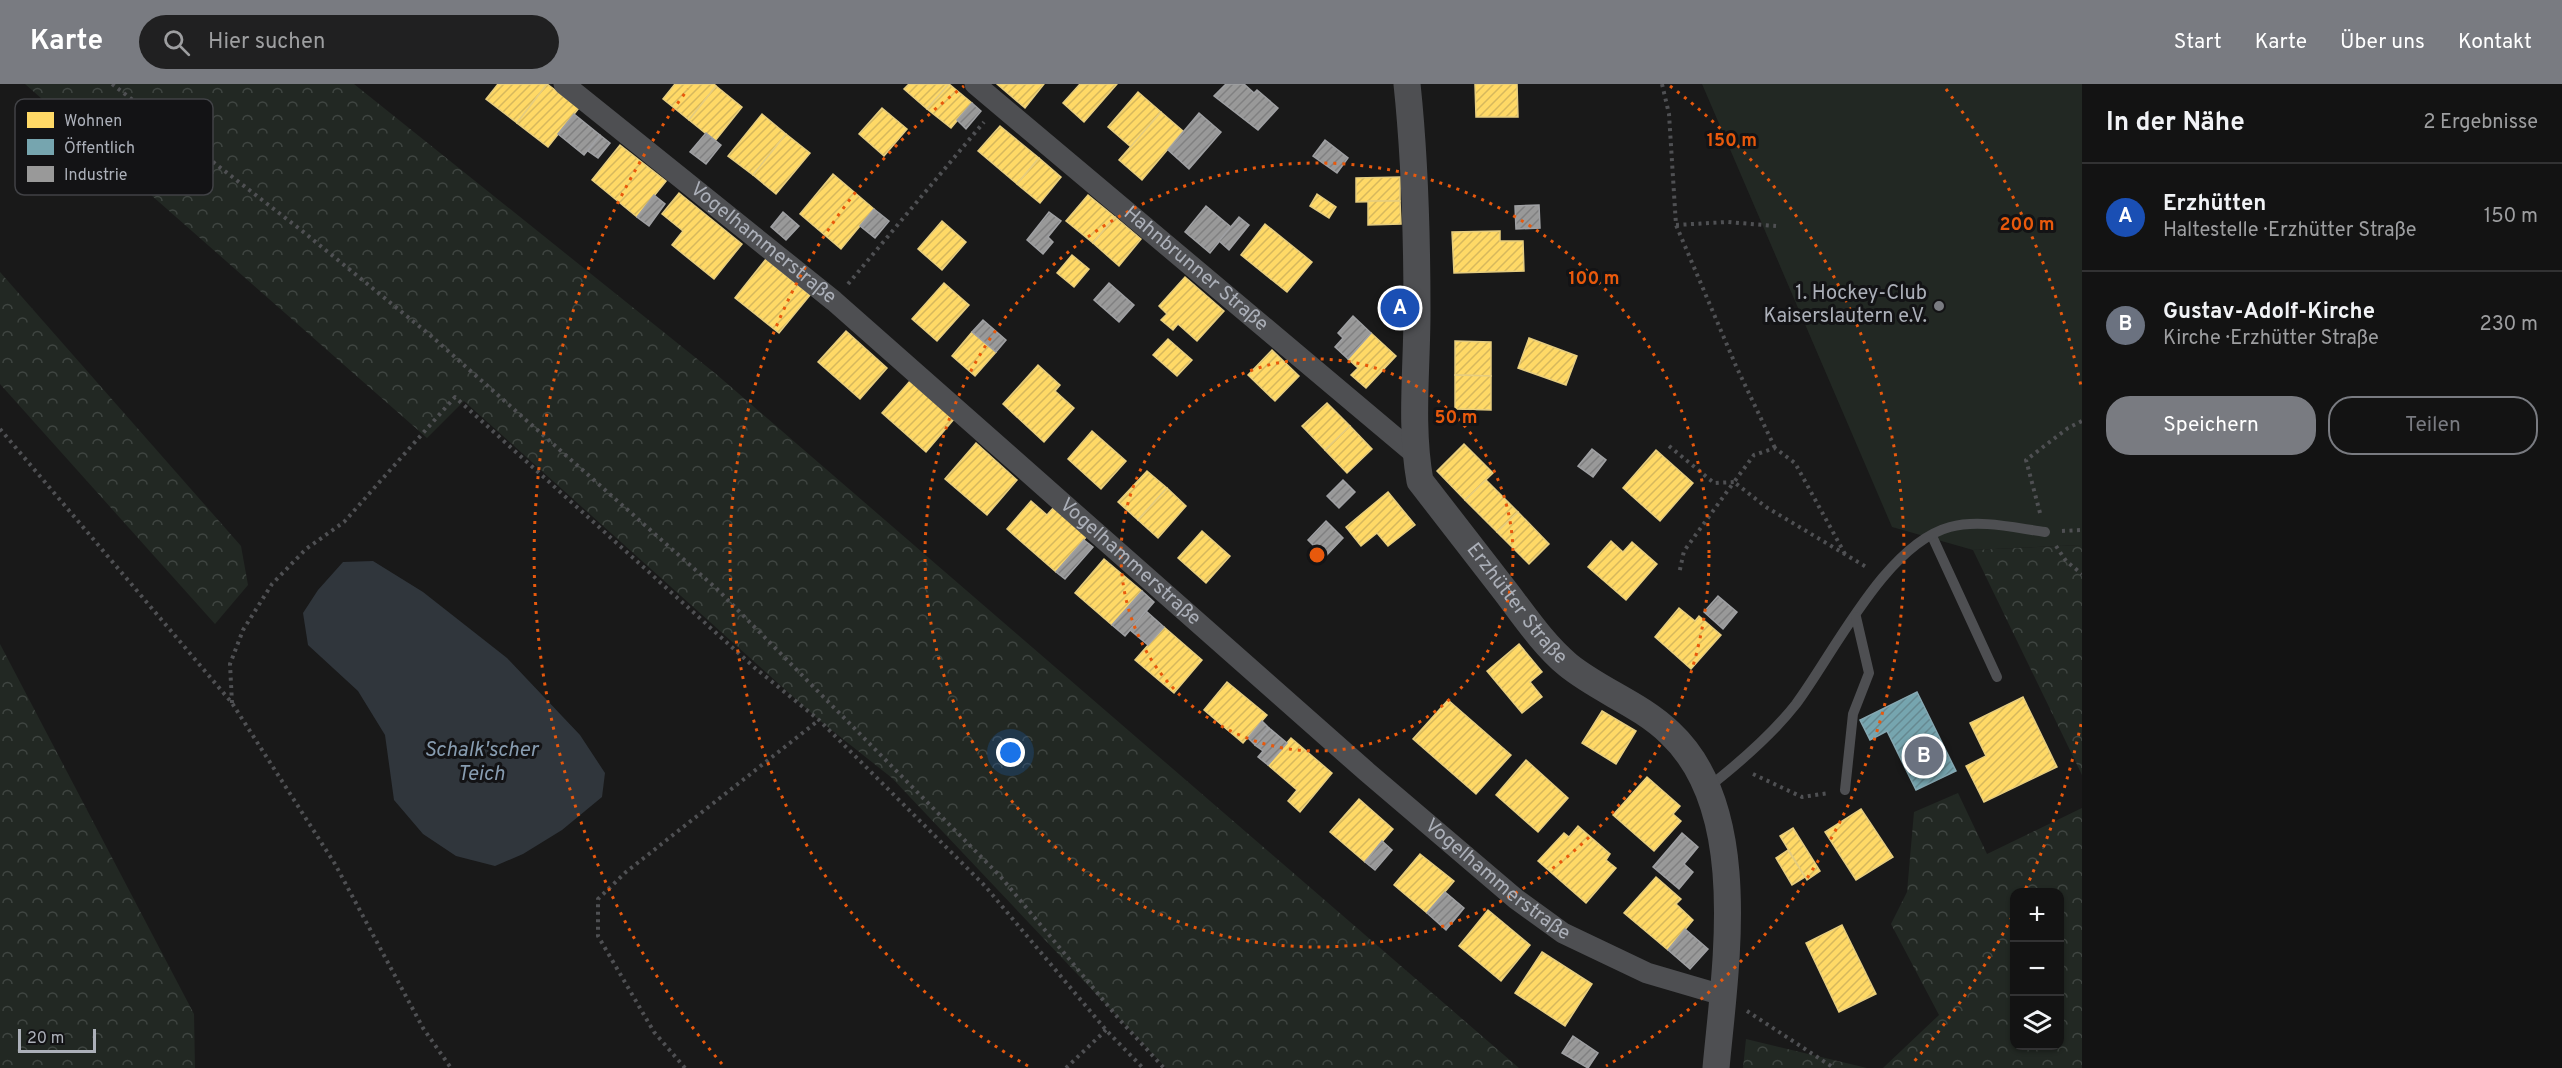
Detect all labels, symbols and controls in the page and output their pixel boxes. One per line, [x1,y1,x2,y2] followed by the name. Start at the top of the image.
[139,15,559,69] search box
[30,24,103,60] text: Karte
[160,26,193,59] icon: search
[208,29,325,56] text: Hier suchen
[2174,29,2222,56] text: Start
[2255,29,2307,56] text: Karte
[2340,29,2425,56] text: Über uns
[2458,29,2532,56] text: Kontakt
[15,99,213,195] legend
[2106,107,2245,140] text: In der Nähe
[2423,110,2538,136] text: 2 Ergebnisse
[64,112,122,132] text: Wohnen
[1707,130,1757,153] text: 150 m
[64,137,135,159] text: Öffentlich
[64,166,127,186] text: Industrie
[684,177,841,310] street label: Vogelhammerstraße
[2163,191,2266,218] text: Erzhütten
[1118,201,1273,338] street label: Hahnbrunner Straße
[2118,204,2133,230] text: A
[2484,204,2538,230] text: 150 m
[1999,214,2055,237] text: 200 m
[2163,218,2416,244] text: Haltestelle · Erzhütter Straße
[1568,268,1620,291] text: 100 m
[1764,281,1927,330] place label: 1. Hockey-Club Kaiserslautern e.V.
[1380,286,1420,330] pin: A
[1932,299,1946,313] marker: 1. Hockey-Club Kaiserslautern e.V.
[2163,299,2375,326] text: Gustav-Adolf-Kirche
[2119,312,2132,338] text: B
[2479,312,2538,338] text: 230 m
[2163,326,2379,352] text: Kirche · Erzhütter Straße
[2106,396,2316,455] button: Speichern
[2328,396,2538,455] button: Teilen
[1434,407,1478,430] text: 50 m
[1053,493,1206,632] street label: Vogelhammerstraße
[1460,538,1573,671] street label: Erzhütter Straße
[1307,545,1327,565] centre of rings
[1904,734,1944,778] pin: B
[424,737,540,788] water label: Schalk'scher Teich
[996,738,1025,767] your location
[1419,813,1574,947] street label: Vogelhammerstraße
[2010,888,2064,1050] map controls
[2010,888,2064,942] button: +
[2010,942,2064,996] button: −
[2010,996,2064,1050] button: layers
[18,1026,96,1054] scale bar
[27,1029,64,1049] text: 20 m

